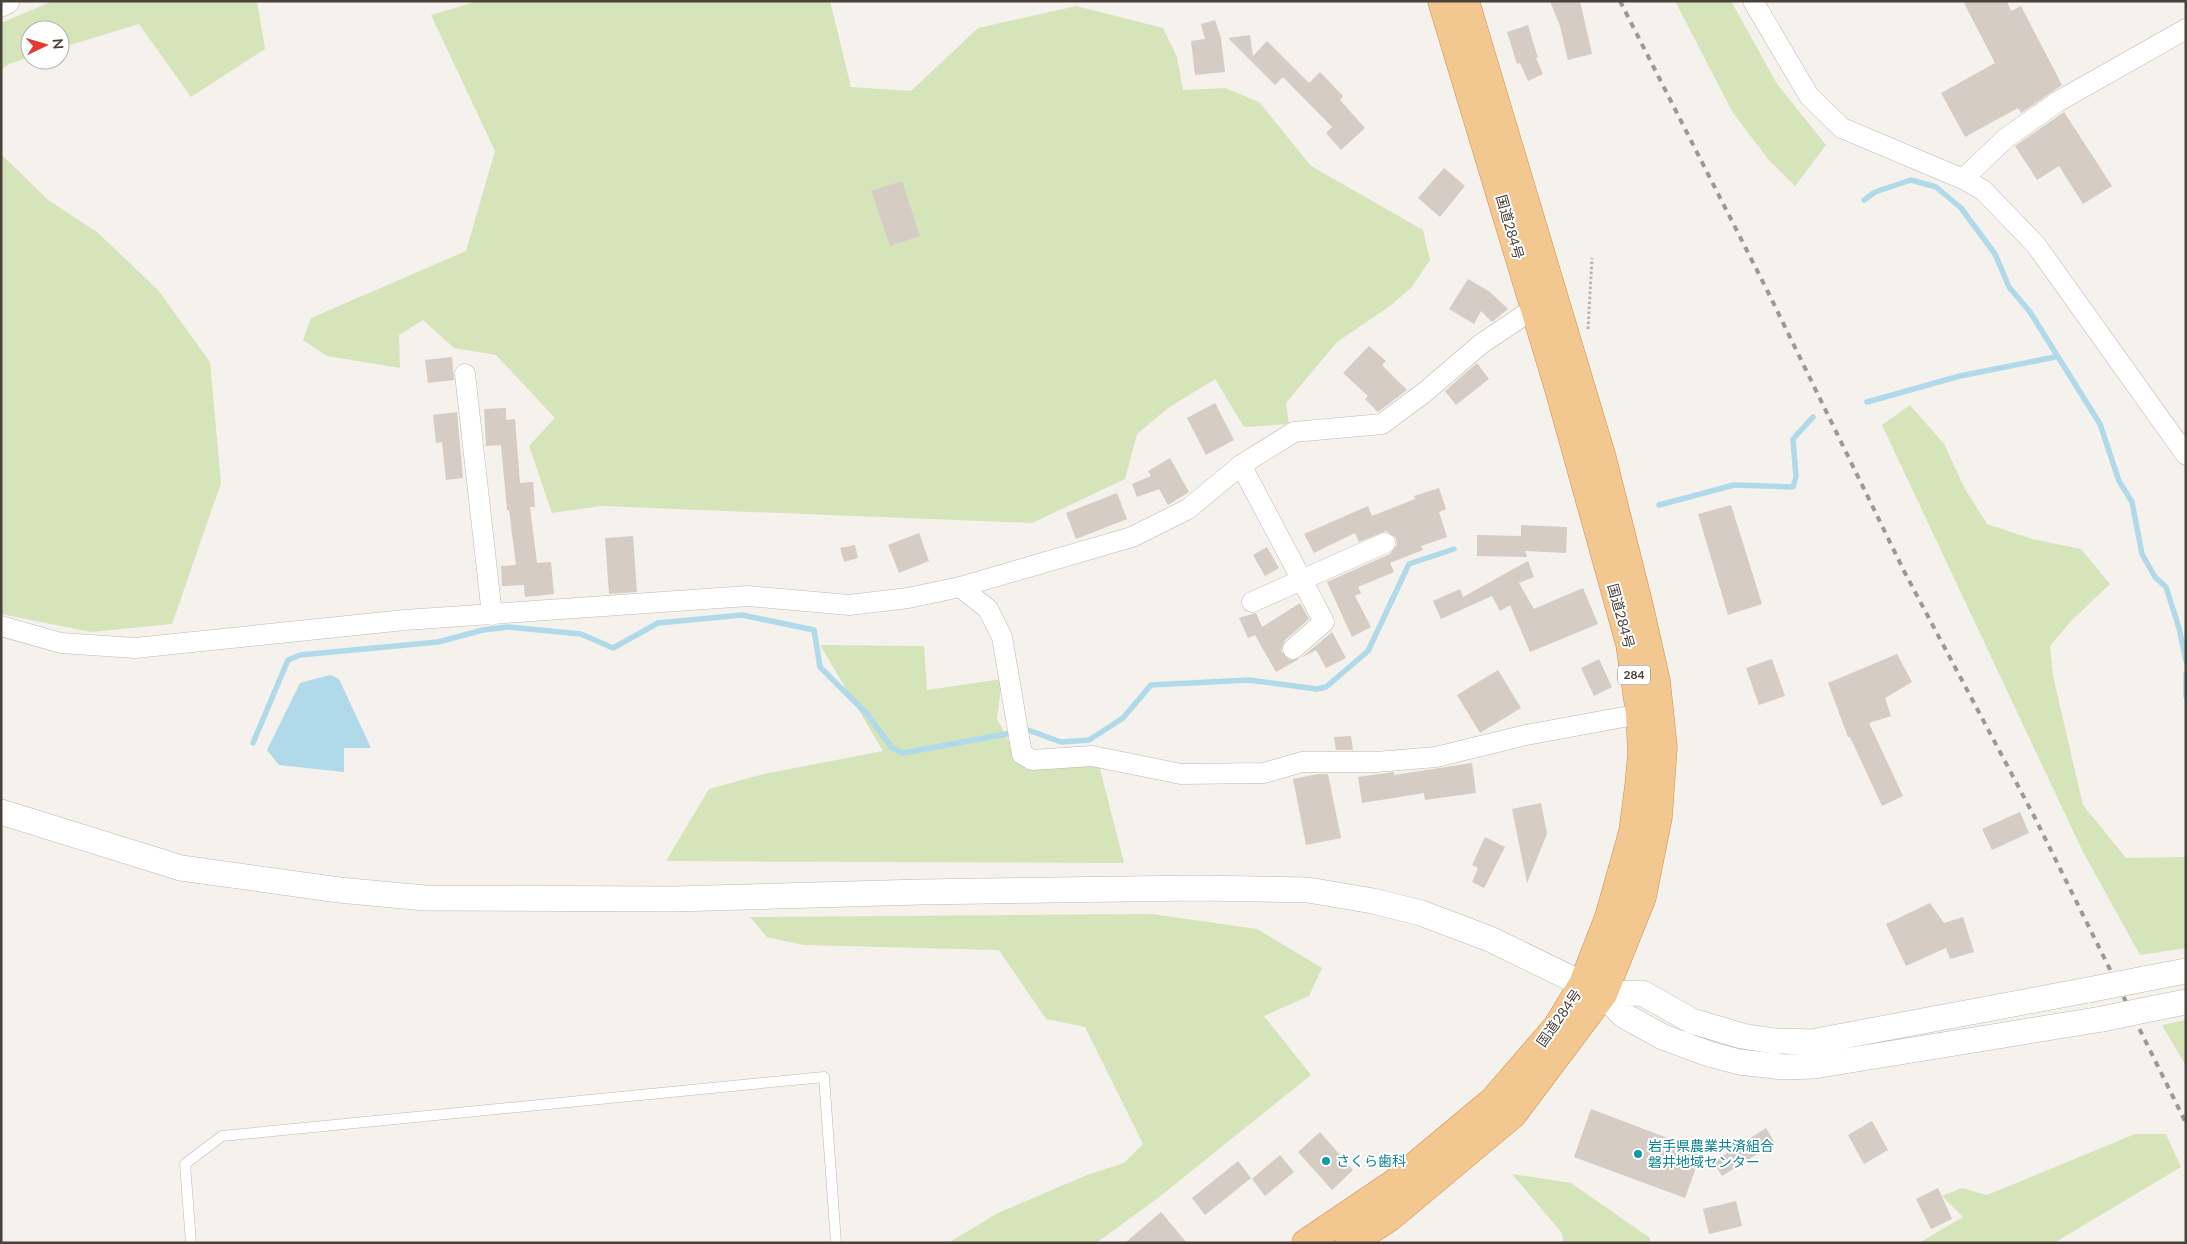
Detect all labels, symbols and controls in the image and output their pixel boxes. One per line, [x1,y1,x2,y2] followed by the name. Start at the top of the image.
[20,20,70,70] north arrow
[50,38,67,50] text: N
[1493,193,1528,261] street label: 国道284号
[1605,582,1638,650] street label: 国道284号
[1618,666,1650,684] road number: 284
[1533,986,1585,1050] street label: 国道284号
[1648,1137,1774,1170] place label: 岩手県農業共済組合 磐井地域センター
[1632,1148,1644,1160] marker: 岩手県農業共済組合 磐井地域センター
[1336,1152,1406,1169] place label: さくら歯科
[1320,1155,1332,1167] marker: さくら歯科

